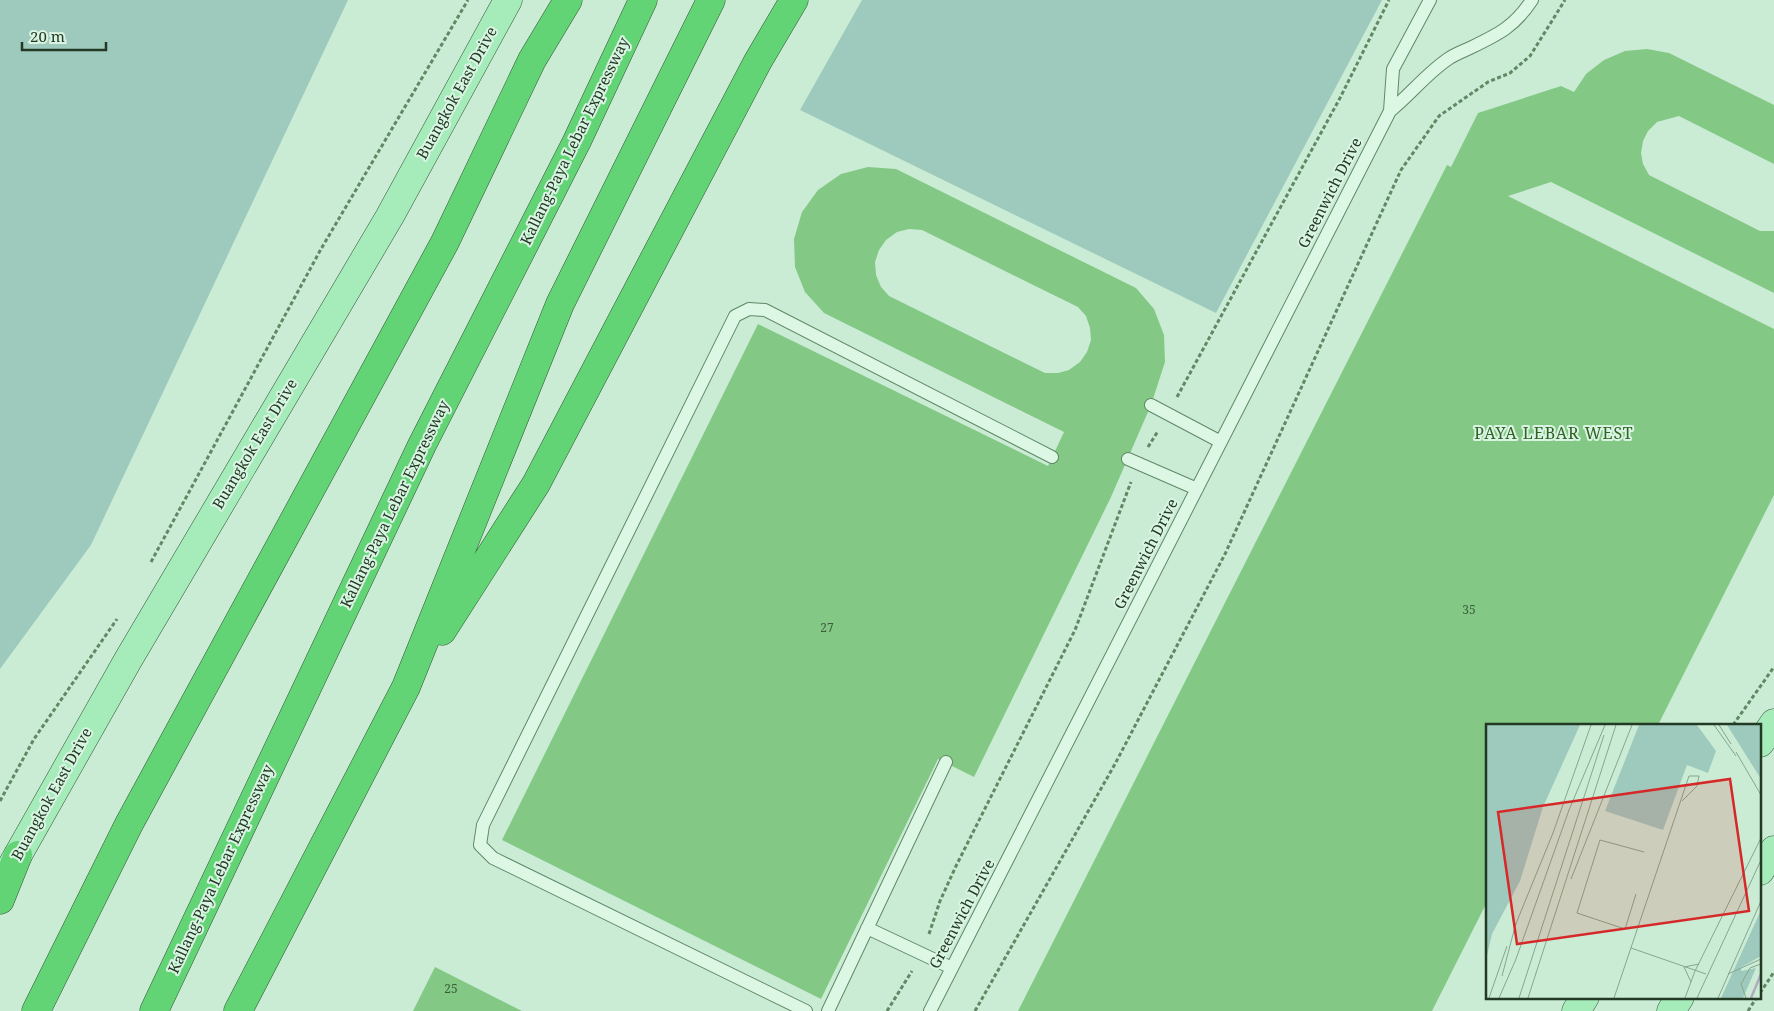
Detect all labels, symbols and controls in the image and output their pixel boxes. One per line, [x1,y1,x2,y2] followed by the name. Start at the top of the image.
[22,20,106,52] scale bar
[411,23,501,162] street label: Buangkok East Drive
[30,26,65,46] text: 20 m
[515,33,633,248] street label: Kallang-Paya Lebar Expressway
[1293,134,1366,251] street label: Greenwich Drive
[207,375,301,512] street label: Buangkok East Drive
[335,396,453,611] street label: Kallang-Paya Lebar Expressway
[1474,422,1634,444] district label: PAYA LEBAR WEST
[1109,495,1182,612] street label: Greenwich Drive
[1462,601,1476,618] house number: 35
[820,619,834,636] house number: 27
[6,724,96,863] street label: Buangkok East Drive
[1486,724,1762,998] inset map
[163,760,278,976] street label: Kallang-Paya Lebar Expressway
[924,855,998,972] street label: Greenwich Drive
[444,980,458,997] house number: 25

